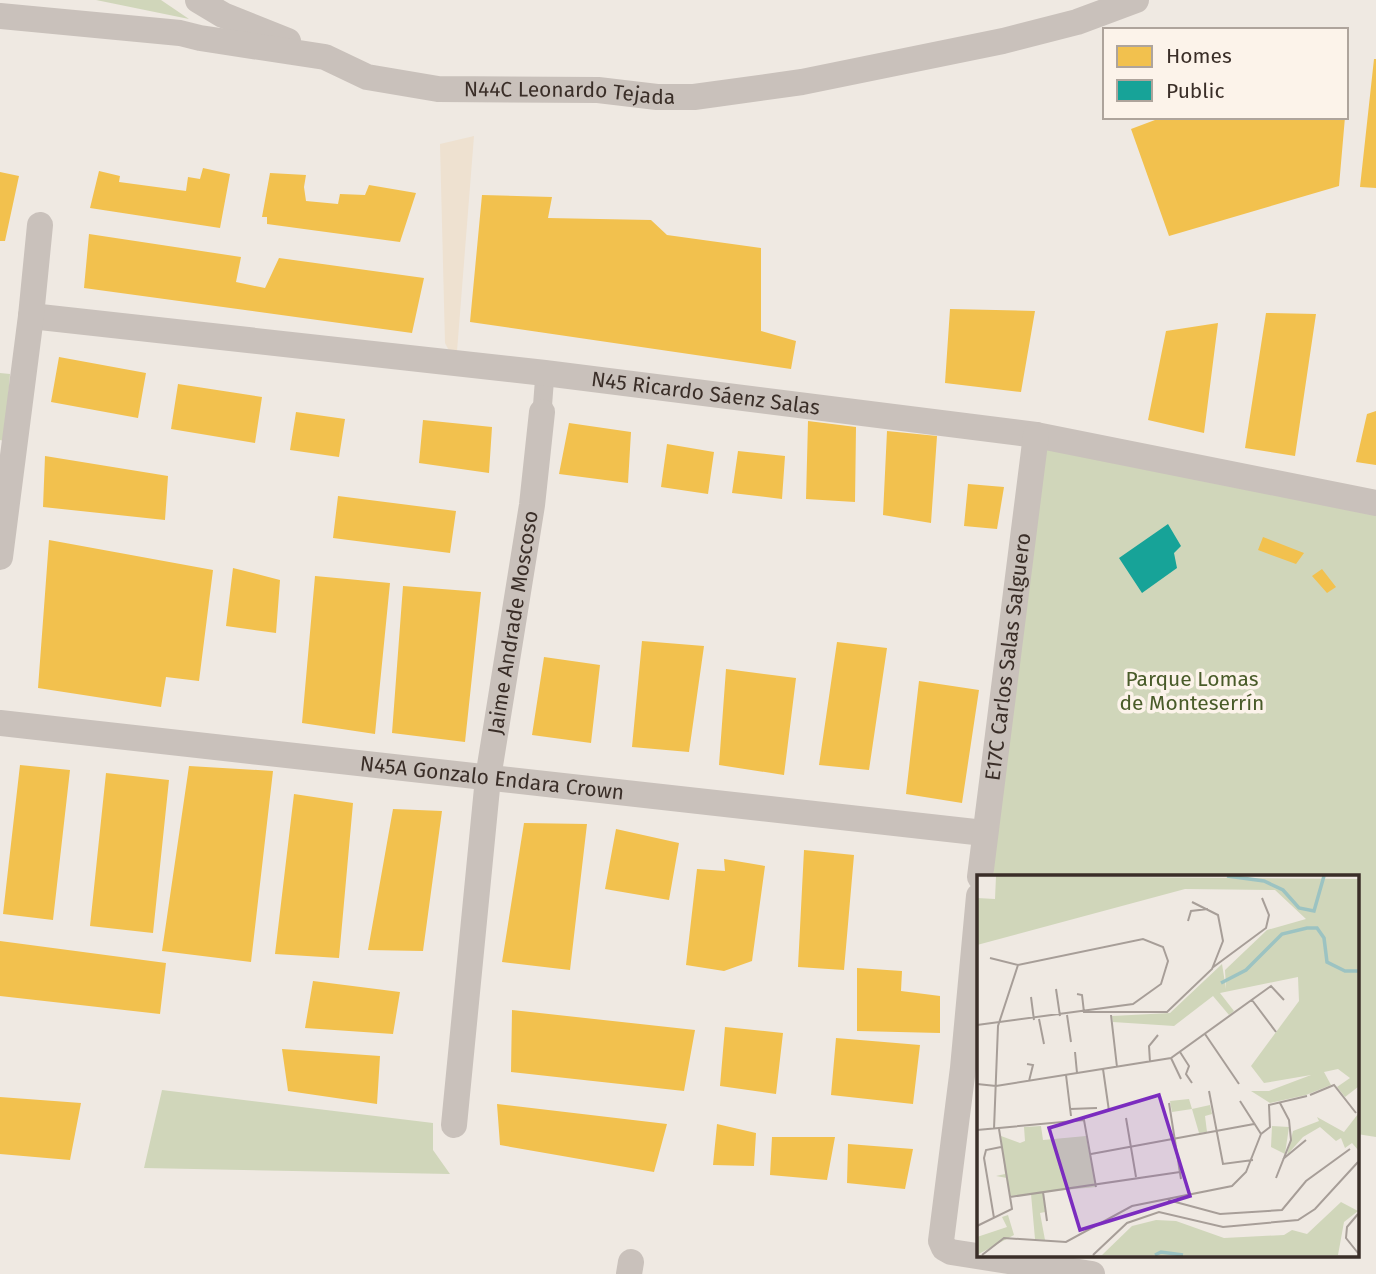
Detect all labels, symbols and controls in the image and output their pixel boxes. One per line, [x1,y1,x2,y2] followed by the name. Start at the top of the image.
[1103,28,1348,119] legend
[1166,43,1232,69] text: Homes
[464,76,675,110] street label: N44C Leonardo Tejada
[1166,78,1224,104] text: Public
[590,366,822,421] street label: N45 Ricardo Sáenz Salas
[482,509,544,737] street label: Jaime Andrade Moscoso
[979,531,1036,782] street label: E17C Carlos Salas Salguero
[1120,666,1264,716] park label: Parque Lomas de Monteserrín
[359,750,625,806] street label: N45A Gonzalo Endara Crown
[977,875,1358,1256] inset map

